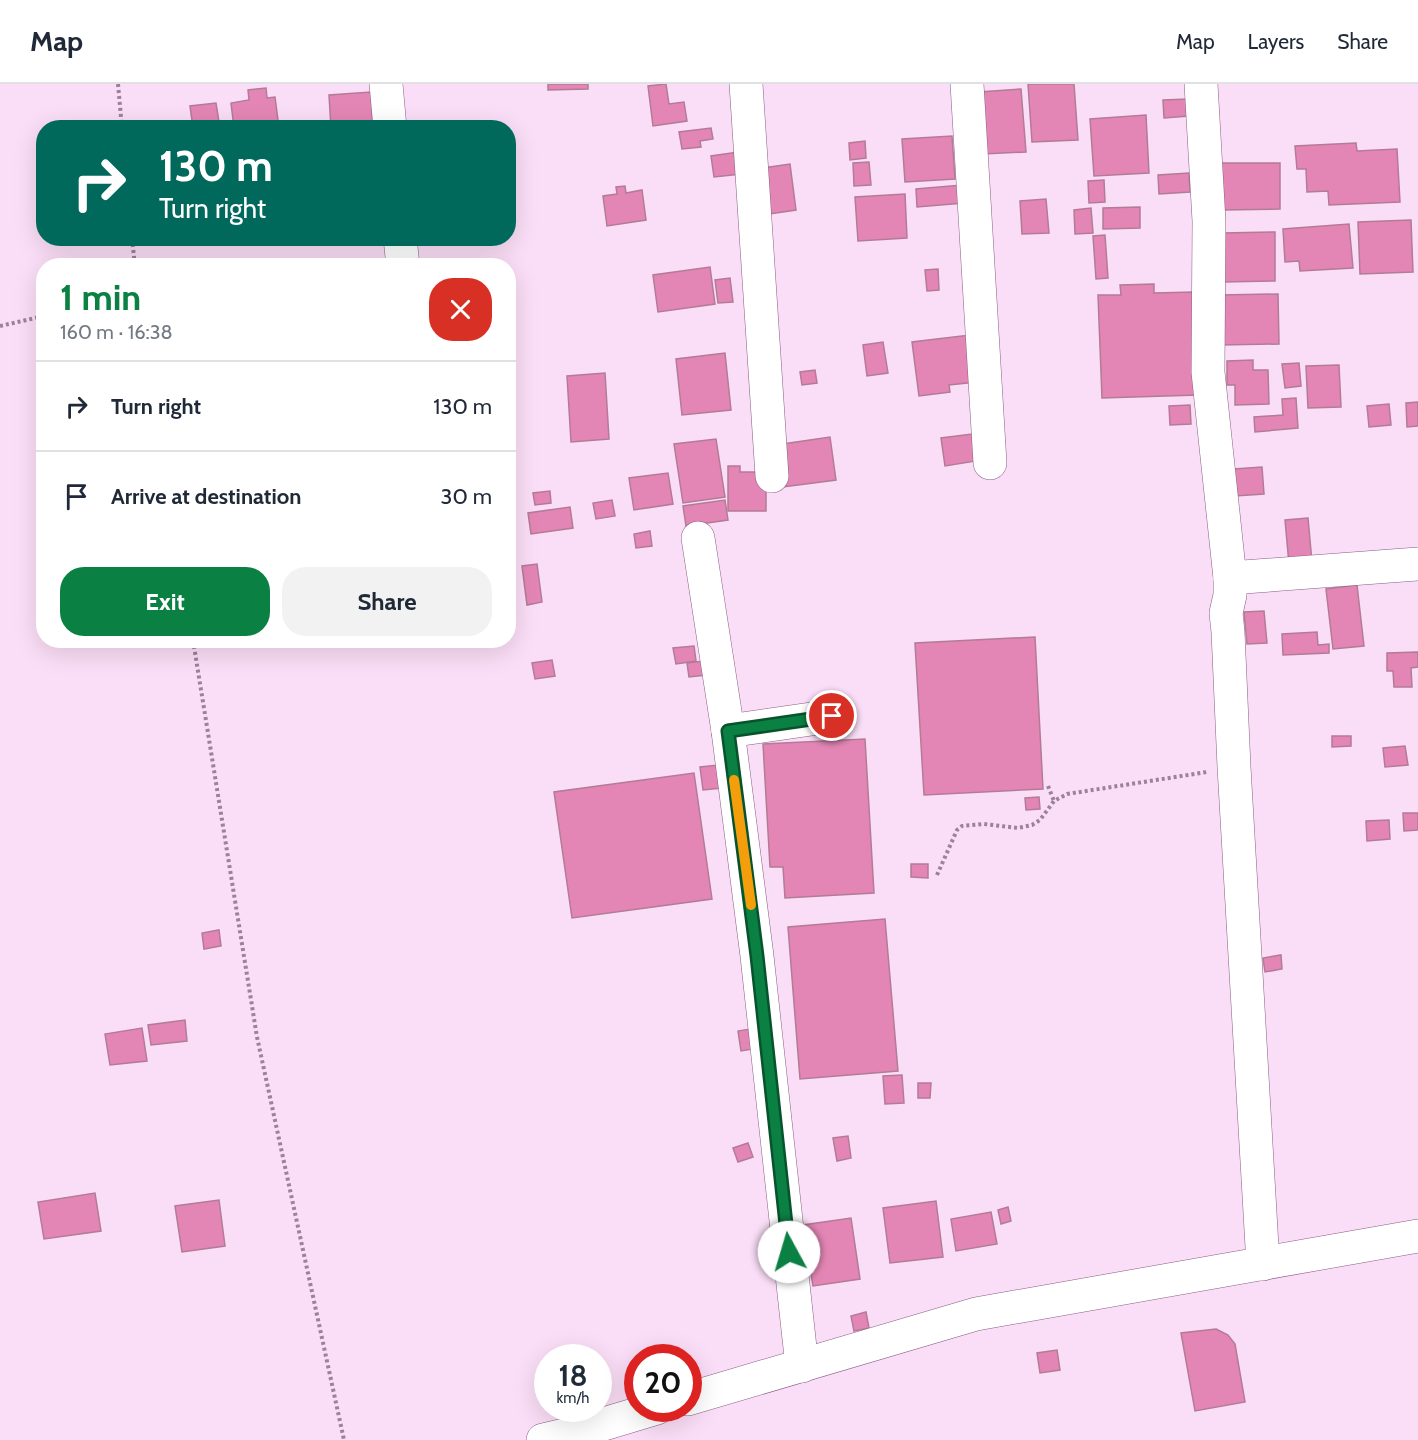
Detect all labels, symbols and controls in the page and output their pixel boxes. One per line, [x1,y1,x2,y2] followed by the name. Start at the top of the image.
[30,24,83,58] text: Map
[1176,29,1215,54] text: Map
[1248,29,1304,54] text: Layers
[1337,29,1388,54] text: Share
[159,140,273,192] text: 130 m
[60,144,138,222] icon: right
[159,192,266,225] text: Turn right
[60,275,141,319] text: 1 min
[429,278,492,341] button: close
[60,320,173,344] text: 160 m · 16:38
[60,390,93,423] icon: right
[111,393,201,420] text: Turn right
[433,393,492,420] text: 130 m
[60,480,93,513] icon: arrive
[111,483,301,510] text: Arrive at destination
[440,483,492,510] text: 30 m
[60,567,270,636] button: Exit
[282,567,492,636] button: Share
[806,690,857,741] pin
[815,699,848,732] icon: arrive
[757,1220,821,1284] position arrow
[624,1344,702,1422] speed limit sign: 20
[558,1357,588,1394] text: 18
[557,1389,589,1407] text: km/h

